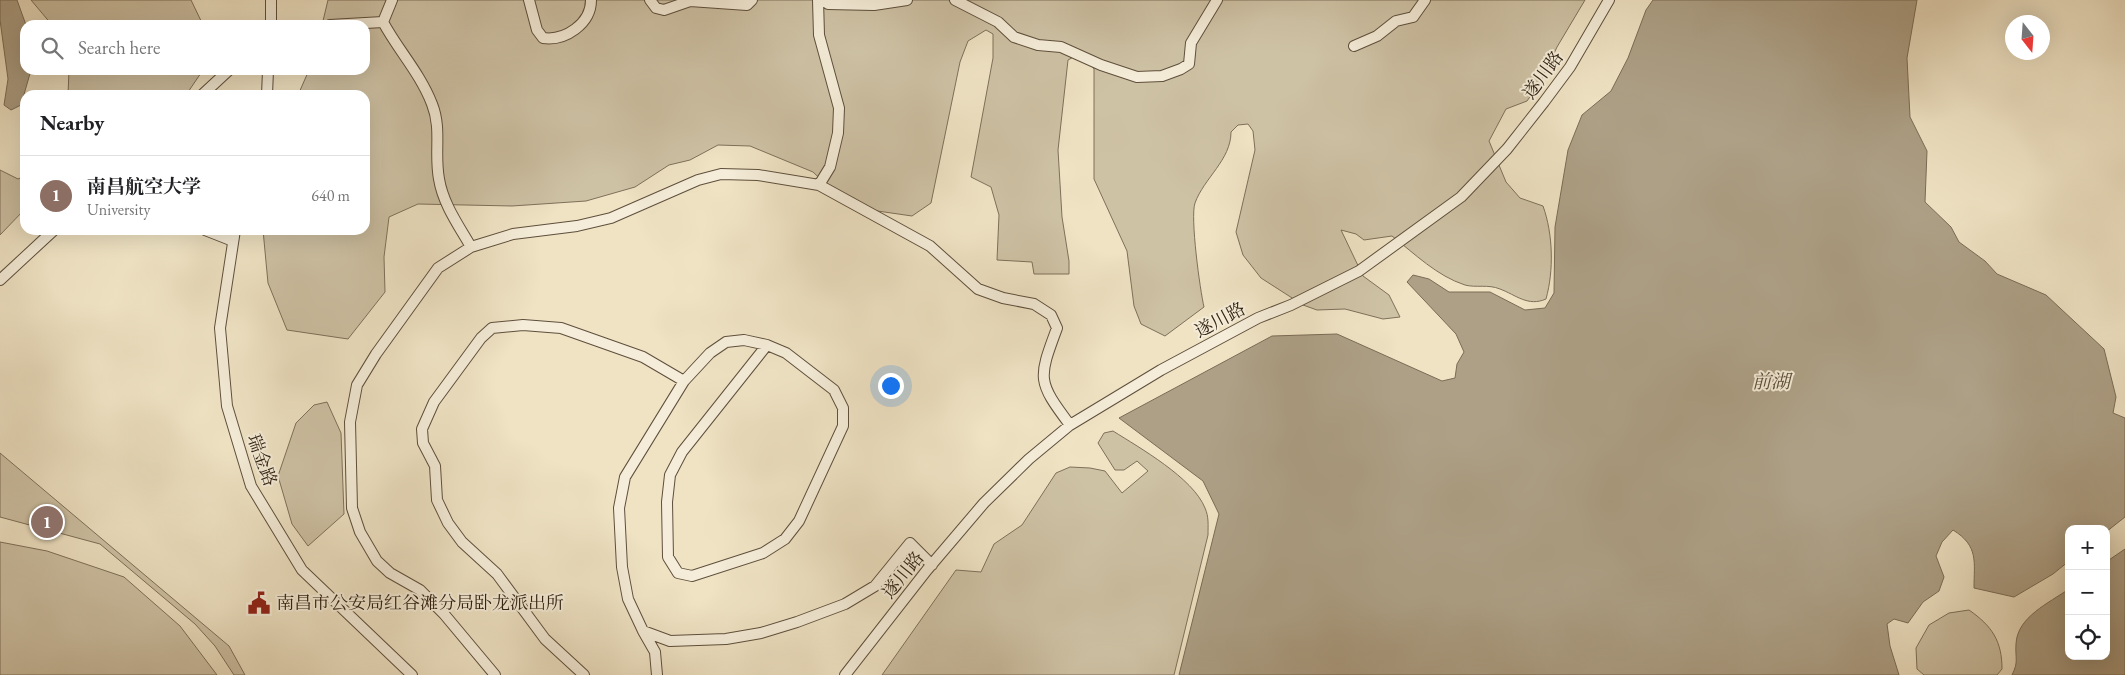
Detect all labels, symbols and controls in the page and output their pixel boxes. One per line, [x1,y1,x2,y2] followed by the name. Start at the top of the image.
[2005,15,2050,60] north arrow
[20,20,370,75] search box
[38,34,66,62] icon: search
[78,35,160,60] text: Search here
[1517,46,1568,103] street label: 遂川路
[40,109,104,136] text: Nearby
[87,174,201,199] text: 南昌航空大学
[52,185,60,206] text: 1
[311,185,350,206] text: 640 m
[87,199,151,220] text: University
[1191,297,1249,342] street label: 遂川路
[1752,369,1793,394] water label: 前湖
[878,373,904,399] your location
[242,431,283,489] street label: 瑞金路
[31,503,63,541] pin: 1
[2065,525,2110,660] map controls
[2065,525,2110,570] button: +
[877,546,929,603] street label: 遂川路
[2065,570,2110,615] button: −
[246,590,272,616] public building icon: 南昌市公安局红谷滩分局卧龙派出所
[276,591,564,614] place label: 南昌市公安局红谷滩分局卧龙派出所
[2065,615,2110,660] button: locate

